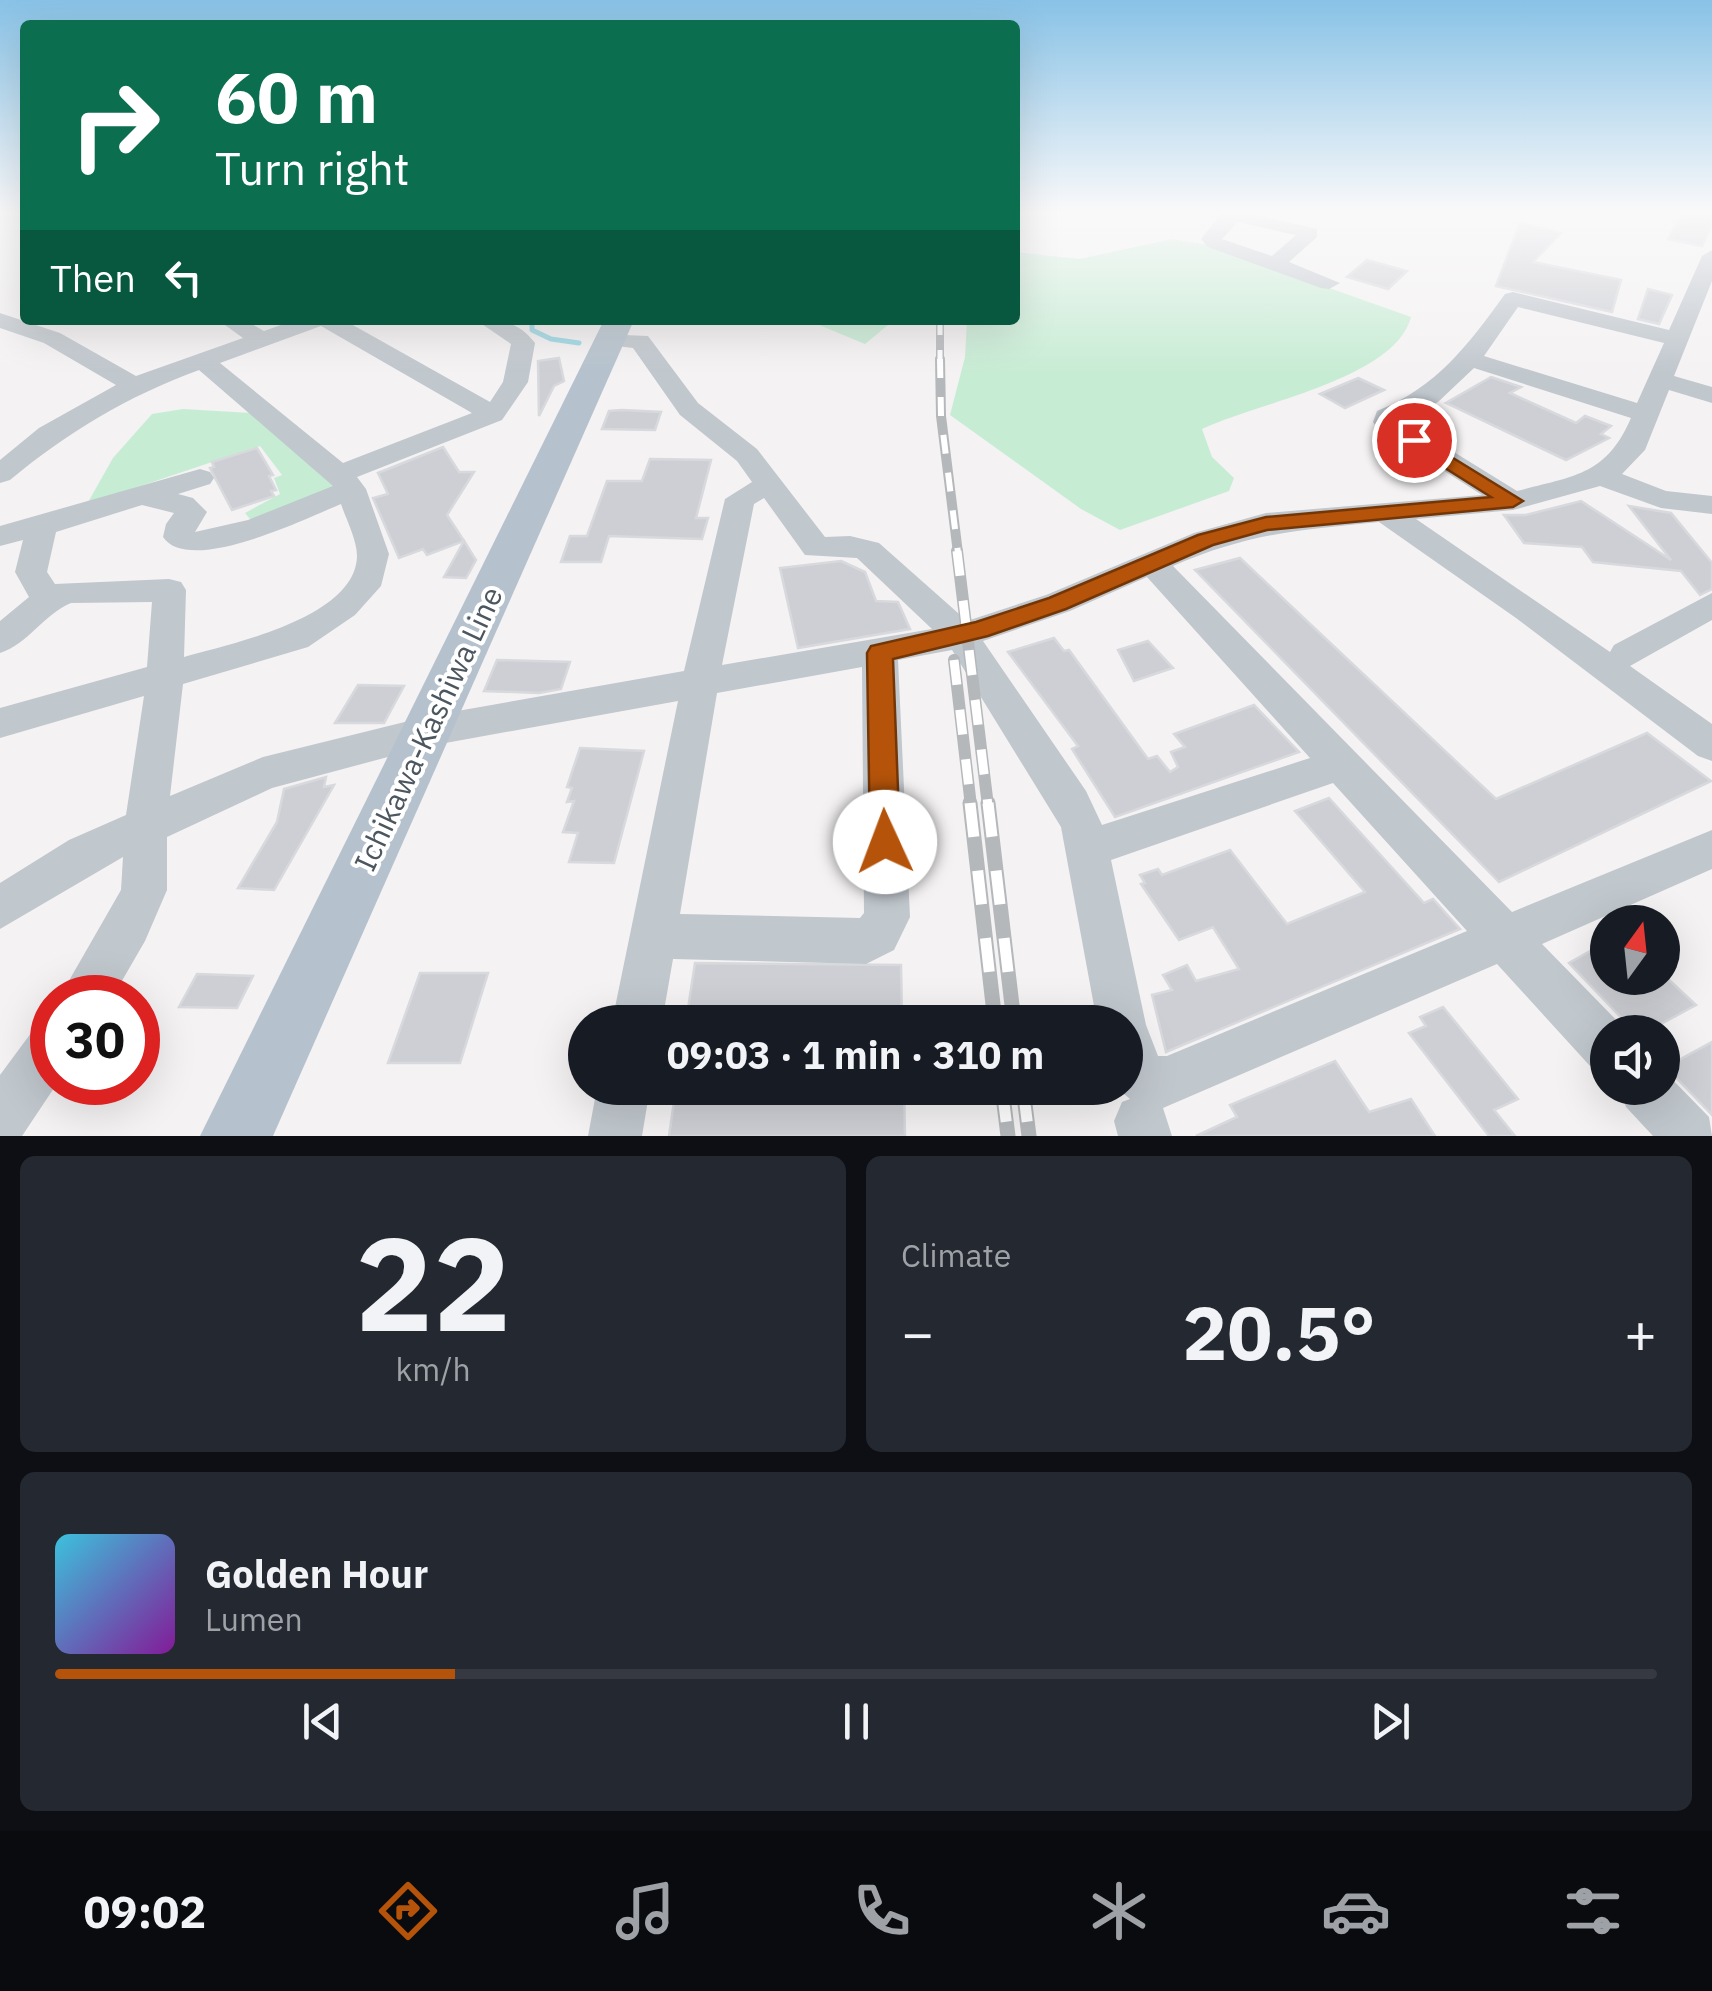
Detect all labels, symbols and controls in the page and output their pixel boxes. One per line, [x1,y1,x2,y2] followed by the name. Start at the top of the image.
[215,51,378,142] text: 60 m
[50,60,180,190] icon: right
[215,139,410,197] text: Turn right
[156,250,211,305] icon: left
[50,253,136,302] text: Then
[1372,398,1457,483] pin
[1387,413,1442,468] icon: arrive
[345,580,511,877] street label: Ichikawa-Kashiwa Line
[833,790,937,894] position arrow
[1590,905,1680,995] north arrow
[1590,905,1680,1105] map controls
[30,975,160,1105] speed limit sign: 30
[1590,1015,1680,1105] button: sound
[667,1030,1044,1079] text: 09:03 · 1 min · 310 m
[355,1198,511,1367] text: 22
[901,1234,1011,1276] text: Climate
[1182,1283,1376,1381] text: 20.5°
[901,1297,934,1368] text: −
[1624,1297,1657,1368] text: +
[395,1348,471,1390] text: km/h
[205,1549,428,1598] text: Golden Hour
[205,1598,303,1640] text: Lumen
[295,1694,350,1749] icon: previous
[829,1694,884,1749] icon: pause
[1363,1694,1418,1749] icon: next
[373,1876,443,1946] icon: directions
[610,1876,680,1946] icon: music
[847,1876,917,1946] icon: phone
[1084,1876,1154,1946] icon: climate
[1321,1876,1391,1946] icon: car
[1558,1876,1628,1946] icon: filters
[84,1882,206,1940] text: 09:02

